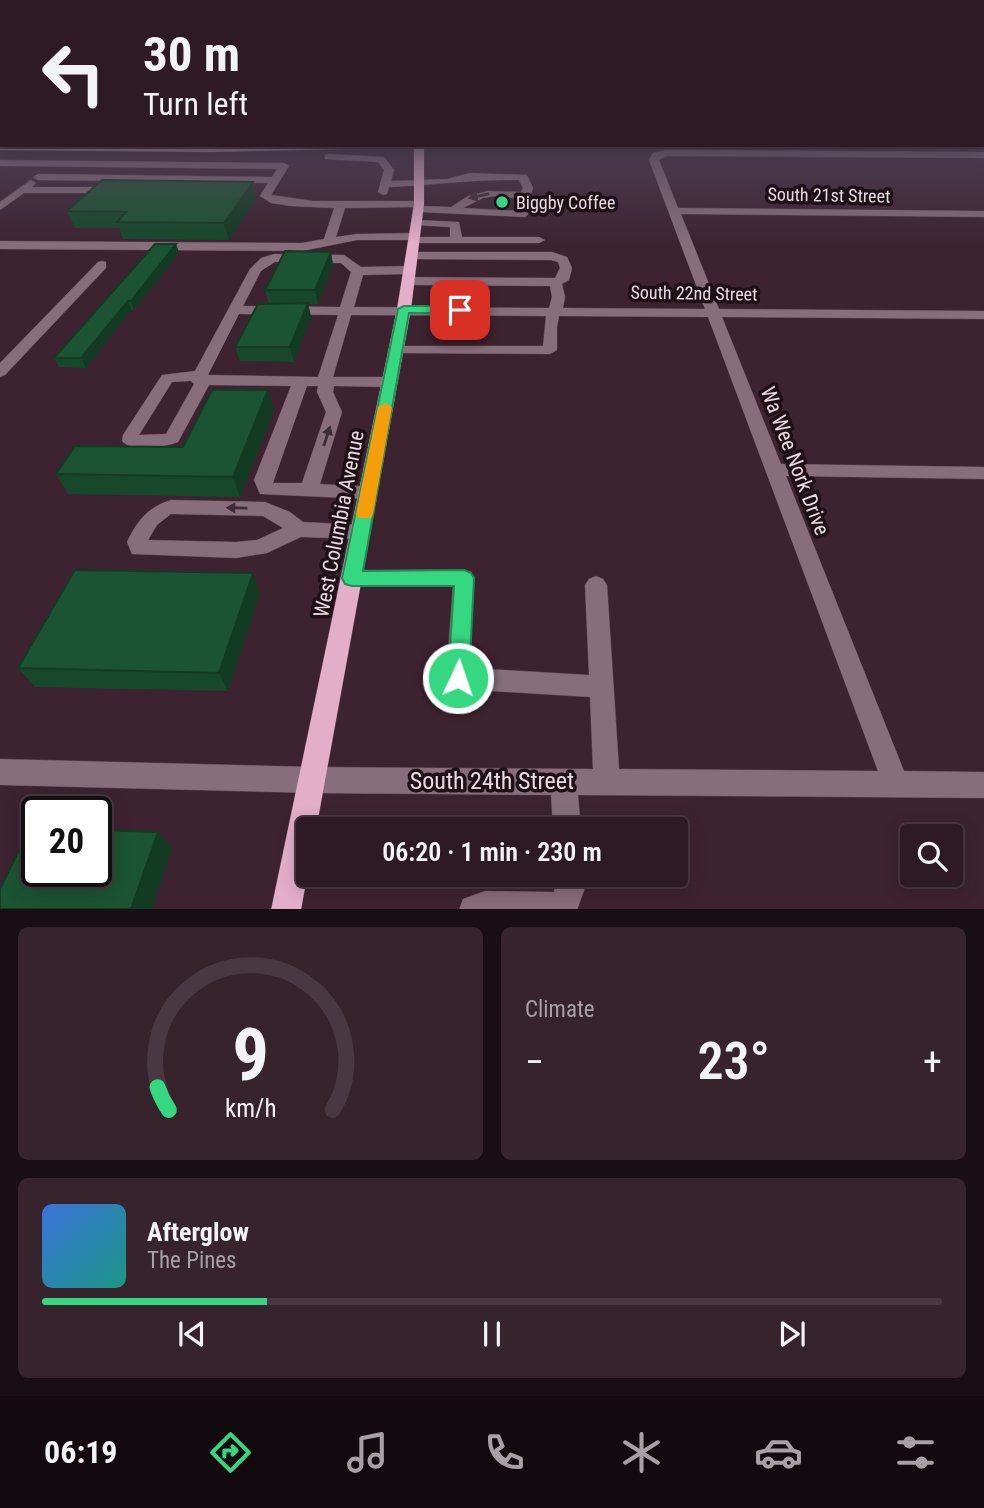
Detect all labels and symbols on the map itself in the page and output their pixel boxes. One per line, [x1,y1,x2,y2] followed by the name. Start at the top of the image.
[767,183,891,207] street label: South 21st Street
[468,191,490,202] one-way arrow
[516,192,615,213] place label: Biggby Coffee
[494,194,510,210] marker: Biggby Coffee
[430,280,490,340] pin
[630,281,758,305] street label: South 22nd Street
[756,383,834,539] street label: Wa Wee Nork Drive
[322,425,332,446] one-way arrow
[309,428,369,619] street label: West Columbia Avenue
[226,502,248,514] one-way arrow
[421,641,495,715] position arrow
[410,767,574,795] street label: South 24th Street
[21,796,112,887] speed limit sign: 20

